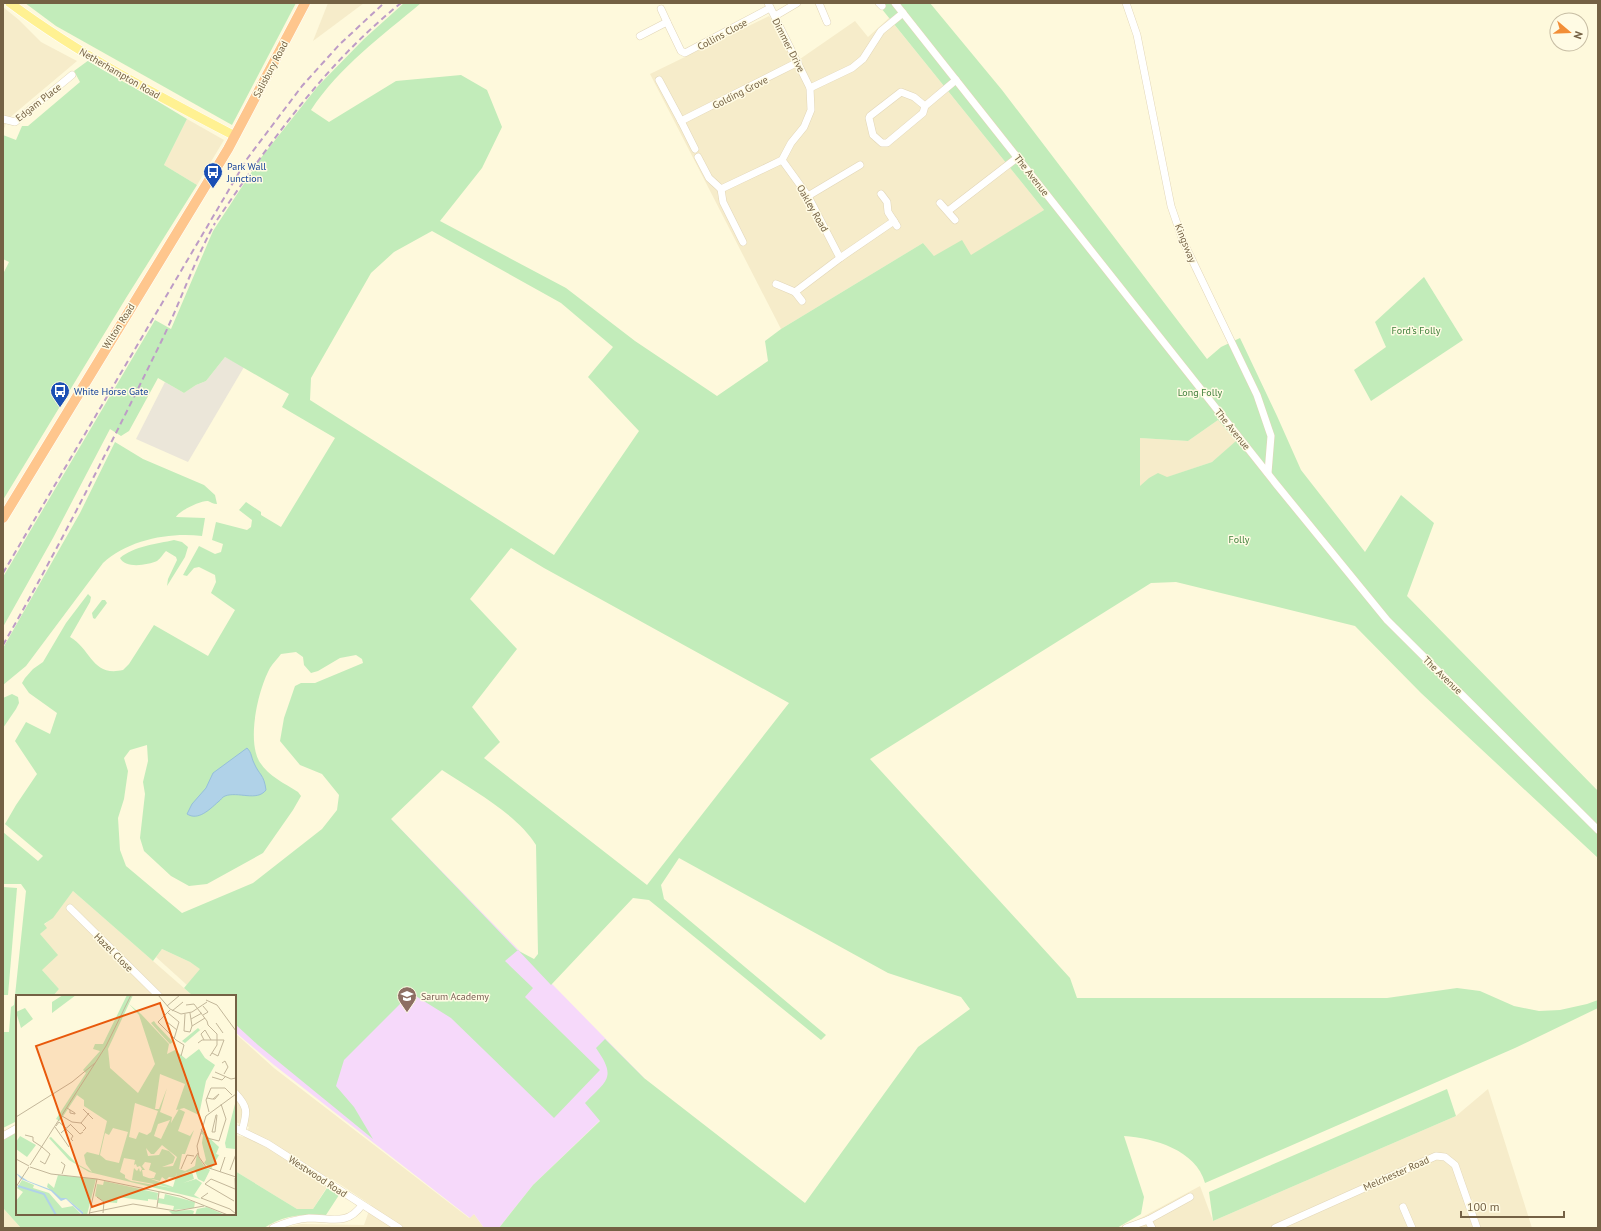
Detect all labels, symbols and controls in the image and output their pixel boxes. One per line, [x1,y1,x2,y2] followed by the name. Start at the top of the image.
[1549,12,1589,52] north arrow
[695,16,750,53] street label: Collins Close
[769,16,808,74] street label: Dimmer Drive
[1571,30,1586,41] text: N
[250,39,291,100] street label: Salisbury Road
[77,45,162,102] street label: Netherhampton Road
[710,73,770,112] street label: Golding Grove
[13,80,64,124] street label: Edgam Place
[1011,152,1052,199] street label: The Avenue
[226,160,266,185] place label: Park Wall Junction
[202,161,224,189] bus stop icon: Park Wall Junction
[794,182,831,234] street label: Oakley Road
[1172,222,1199,265] street label: Kingsway
[99,301,138,352] street label: Wilton Road
[1392,324,1441,337] park label: Ford's Folly
[49,380,71,408] bus stop icon: White Horse Gate
[74,385,148,398] place label: White Horse Gate
[1178,386,1223,399] park label: Long Folly
[1212,406,1253,453] street label: The Avenue
[1228,533,1250,546] park label: Folly
[1420,653,1465,697] street label: The Avenue
[91,930,136,975] street label: Hazel Close
[396,985,418,1013] school or university icon: Sarum Academy
[421,990,489,1003] place label: Sarum Academy
[16,995,236,1215] inset map
[286,1153,350,1200] street label: Westwood Road
[1361,1153,1431,1194] street label: Melchester Road
[1461,1193,1564,1219] scale bar
[1467,1199,1500,1214] text: 100 m

